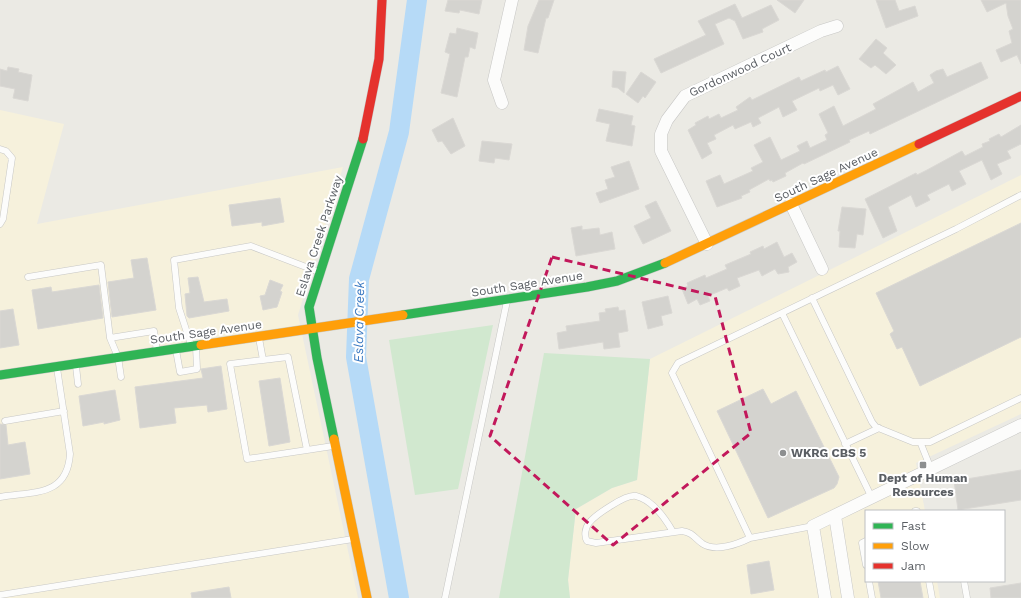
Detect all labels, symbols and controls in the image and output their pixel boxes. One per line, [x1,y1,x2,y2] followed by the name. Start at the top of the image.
[687,40,793,100] street label: Gordonwood Court
[772,145,880,205] street label: South Sage Avenue
[293,173,345,298] street label: Eslava Creek Parkway
[470,268,584,300] street label: South Sage Avenue
[351,280,367,363] water label: Eslava Creek
[149,317,263,347] street label: South Sage Avenue
[791,446,866,460] place label: WKRG CBS 5
[778,448,788,458] marker: WKRG CBS 5
[918,460,928,470] marker: Dept of Human Resources
[878,471,968,499] place label: Dept of Human Resources
[865,510,1005,582] legend
[901,519,926,533] text: Fast
[901,539,929,553] text: Slow
[901,559,926,573] text: Jam

